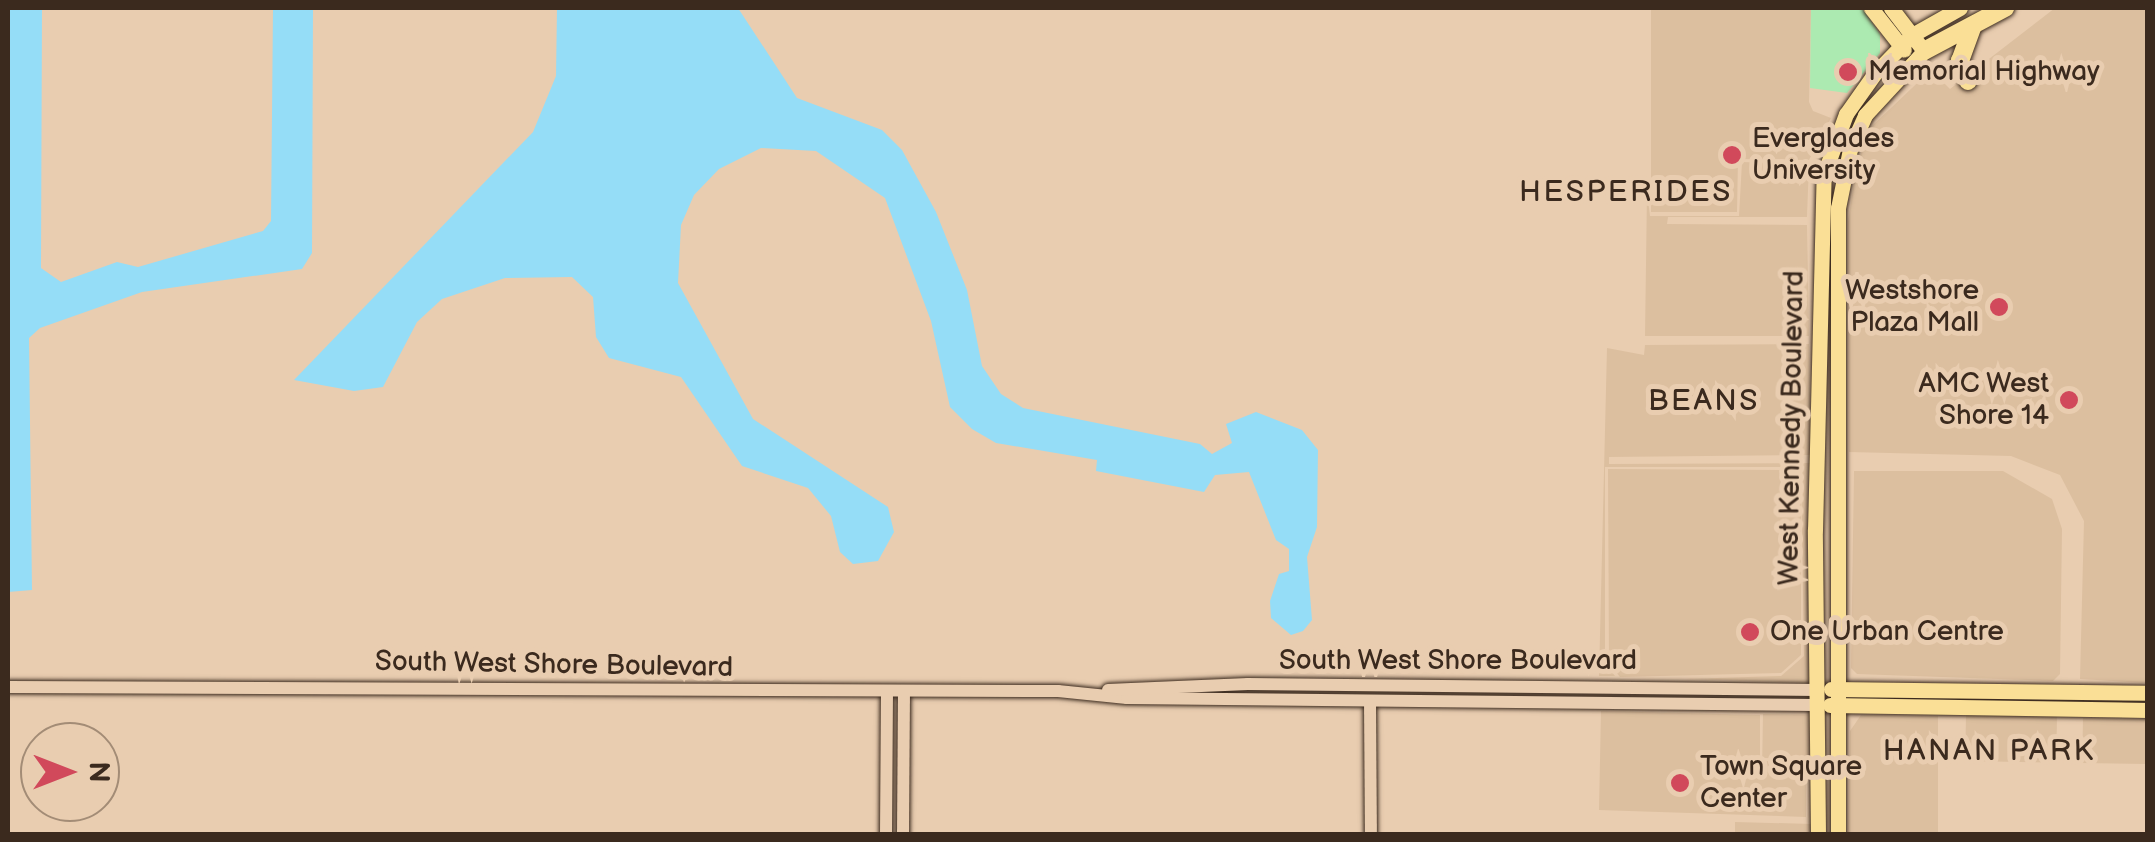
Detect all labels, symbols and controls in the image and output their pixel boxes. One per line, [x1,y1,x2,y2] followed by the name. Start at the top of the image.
[1868,55,2100,89] place label: Memorial Highway
[1837,61,1859,83] marker: Memorial Highway
[1752,122,1894,188] place label: Everglades University
[1721,144,1743,166] marker: Everglades University
[1519,174,1733,210] district label: HESPERIDES
[1772,269,1812,587] street label: West Kennedy Boulevard
[1845,274,1979,340] place label: Westshore Plaza Mall
[1988,296,2010,318] marker: Westshore Plaza Mall
[1917,367,2049,433] place label: AMC West Shore 14
[1648,383,1760,419] district label: BEANS
[2058,389,2080,411] marker: AMC West Shore 14
[1770,615,2004,649] place label: One Urban Centre
[1739,621,1761,643] marker: One Urban Centre
[1278,644,1638,678] street label: South West Shore Boulevard
[374,645,734,685] street label: South West Shore Boulevard
[20,722,120,822] north arrow
[1883,733,2095,769] district label: HANAN PARK
[1700,750,1863,816] place label: Town Square Center
[82,761,115,783] text: N
[1669,772,1691,794] marker: Town Square Center

